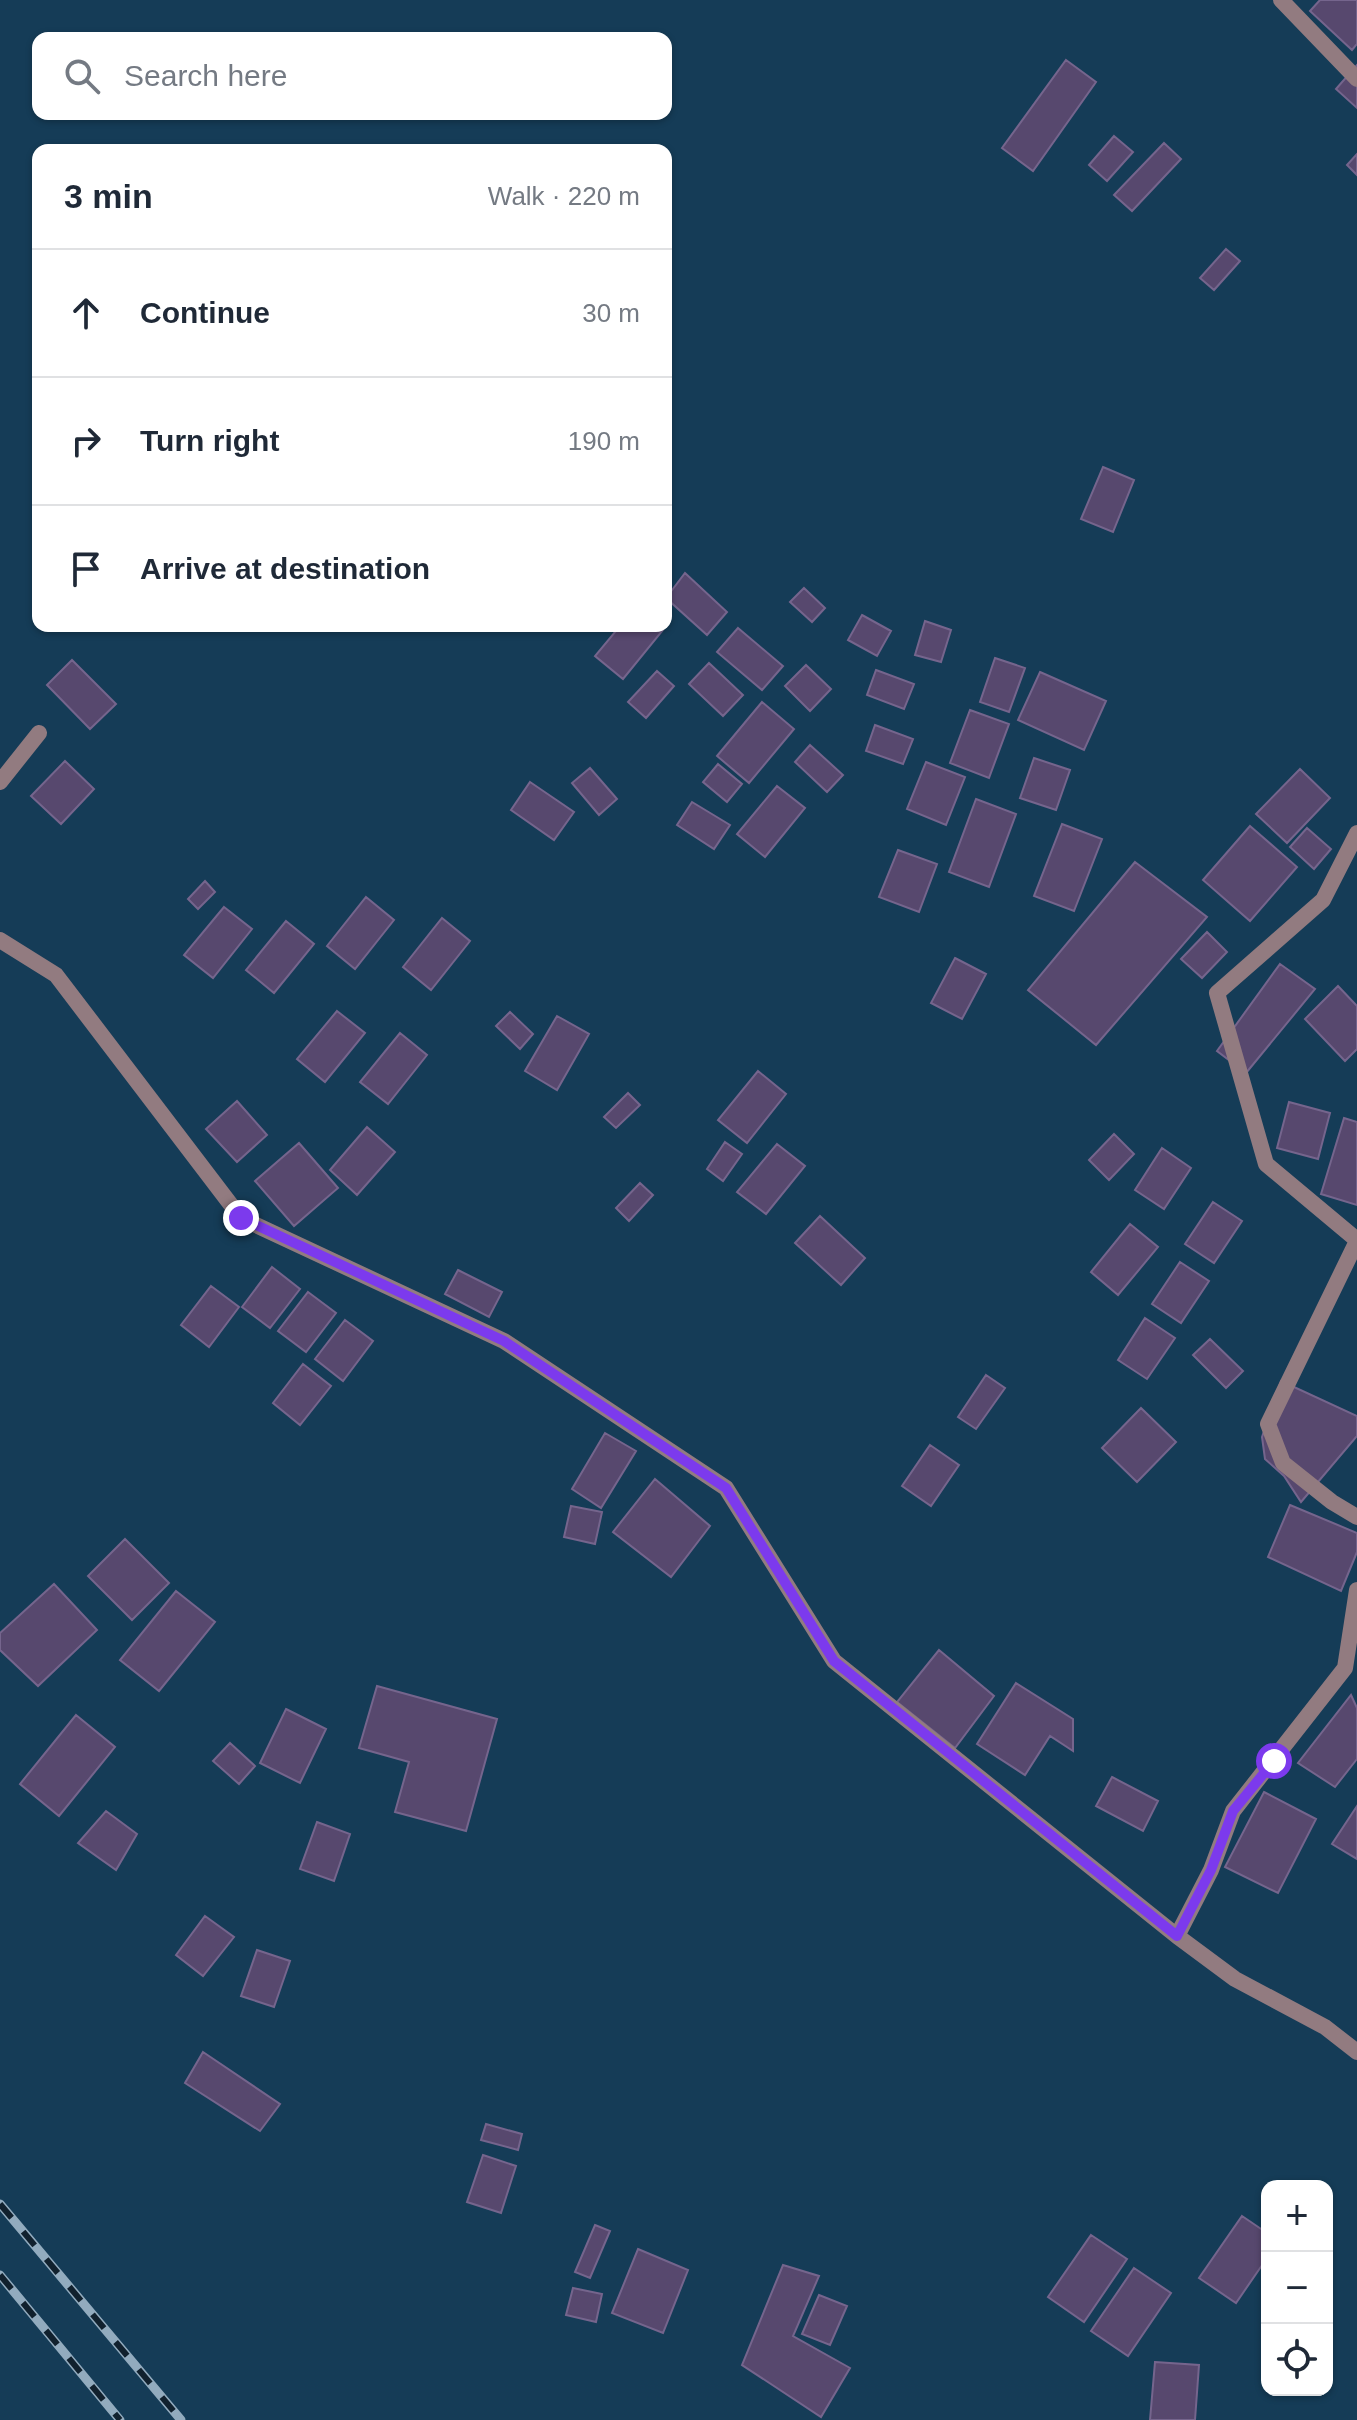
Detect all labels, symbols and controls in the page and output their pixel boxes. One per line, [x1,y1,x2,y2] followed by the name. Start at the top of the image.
[32,32,672,120] search box
[60,54,104,98] icon: search
[124,59,287,92] text: Search here
[64,177,153,215] text: 3 min
[488,181,640,211] text: Walk · 220 m
[64,291,108,335] icon: ahead
[140,296,270,329] text: Continue
[582,298,640,328] text: 30 m
[64,419,108,463] icon: right
[140,424,279,457] text: Turn right
[568,426,640,456] text: 190 m
[64,547,108,591] icon: arrive
[140,552,430,585] text: Arrive at destination
[223,1200,259,1236] route end
[1256,1743,1292,1779] route start
[1261,2180,1333,2396] map controls
[1261,2180,1333,2252] button: +
[1261,2252,1333,2324] button: −
[1261,2324,1333,2396] button: locate

